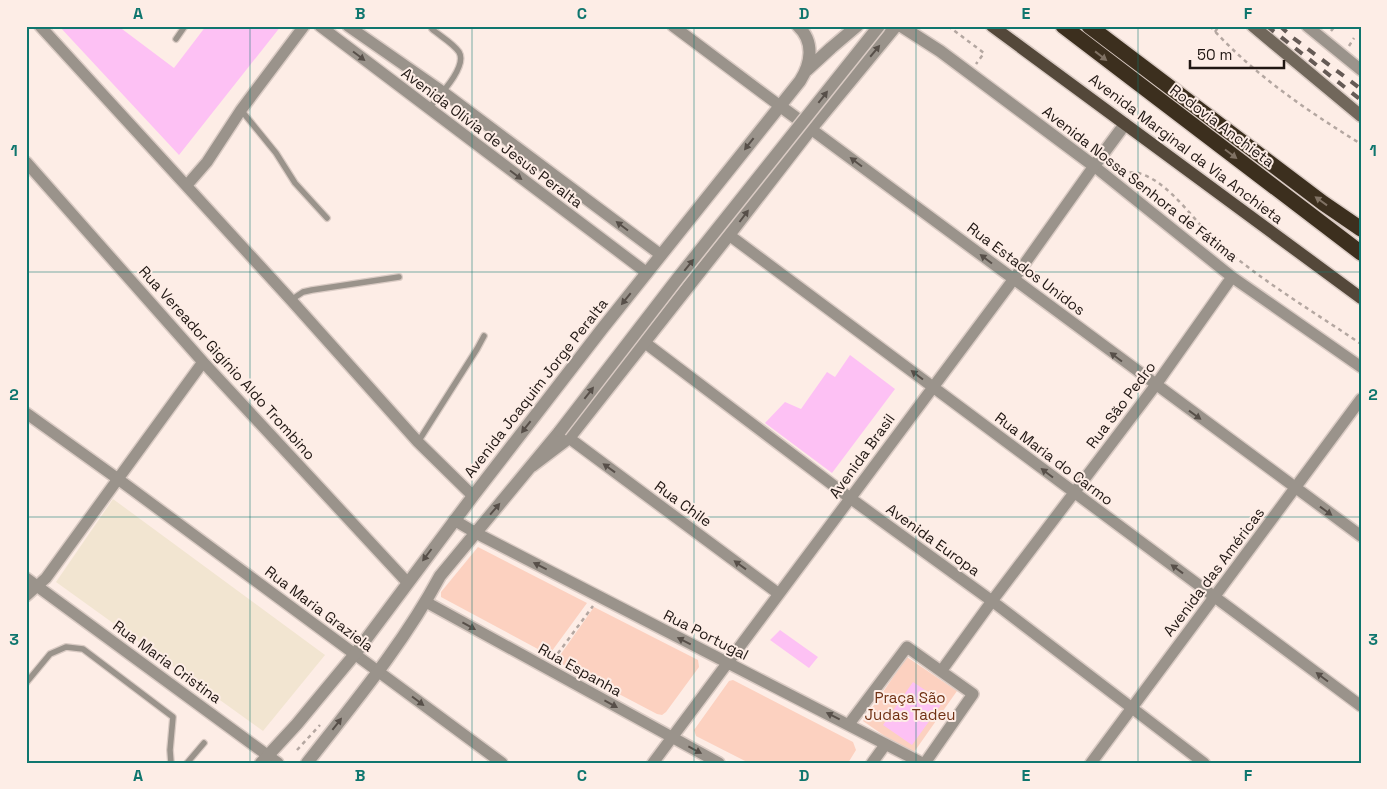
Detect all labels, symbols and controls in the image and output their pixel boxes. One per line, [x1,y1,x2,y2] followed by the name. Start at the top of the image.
[133,3,143,24] text: A
[355,3,365,24] text: B
[577,3,587,24] text: C
[799,3,809,24] text: D
[1022,3,1031,24] text: E
[1244,3,1253,24] text: F
[1190,38,1283,70] scale bar
[870,45,881,58] one-way arrow
[1197,45,1232,64] text: 50 m
[352,50,365,61] one-way arrow
[1094,51,1108,61] one-way arrow
[398,63,587,212] street label: Avenida Olívia de Jesus Peralta
[1085,69,1287,228] street label: Avenida Marginal da Via Anchieta
[1166,80,1279,171] street label: Rodovia Anchieta
[818,91,829,104] one-way arrow
[1039,101,1242,266] street label: Avenida Nossa Senhora de Fátima
[744,137,755,150] one-way arrow
[10,140,18,161] text: 1
[1369,140,1377,161] text: 1
[1224,149,1238,159] one-way arrow
[850,157,863,168] one-way arrow
[509,170,523,180] one-way arrow
[1314,196,1328,206] one-way arrow
[738,210,749,223] one-way arrow
[963,218,1089,319] street label: Rua Estados Unidos
[615,221,629,231] one-way arrow
[980,254,993,265] one-way arrow
[683,258,694,271] one-way arrow
[135,262,320,464] street label: Rua Vereador Gigínio Aldo Trombino
[621,292,632,305] one-way arrow
[460,294,612,481] street label: Avenida Joaquim Jorge Peralta
[1110,351,1123,362] one-way arrow
[1082,358,1159,452] street label: Rua São Pedro
[910,370,924,380] one-way arrow
[9,384,19,405] text: 2
[1368,384,1378,405] text: 2
[584,387,595,400] one-way arrow
[991,408,1117,509] street label: Rua Maria do Carmo
[1188,409,1201,420] one-way arrow
[825,410,899,502] street label: Avenida Brasil
[521,420,532,433] one-way arrow
[602,463,616,473] one-way arrow
[1040,467,1053,478] one-way arrow
[651,476,716,531] street label: Rua Chile
[883,499,984,580] street label: Avenida Europa
[490,503,501,516] one-way arrow
[1159,503,1268,640] street label: Avenida das Américas
[1319,506,1332,516] one-way arrow
[422,548,433,561] one-way arrow
[733,560,747,570] one-way arrow
[261,562,378,656] street label: Rua Maria Graziela
[533,562,547,570] one-way arrow
[1170,564,1184,574] one-way arrow
[661,605,752,664] street label: Rua Portugal
[109,616,226,708] street label: Rua Maria Cristina
[461,622,476,630] one-way arrow
[9,629,19,650] text: 3
[1368,629,1378,650] text: 3
[677,637,691,645] one-way arrow
[535,639,626,701] street label: Rua Espanha
[1316,671,1329,682] one-way arrow
[865,688,955,724] park label: Praça São Judas Tadeu
[411,695,424,706] one-way arrow
[604,700,618,708] one-way arrow
[825,712,840,720] one-way arrow
[332,718,342,731] one-way arrow
[688,746,703,754] one-way arrow
[133,765,143,786] text: A
[355,765,365,786] text: B
[577,765,587,786] text: C
[799,765,809,786] text: D
[1022,765,1031,786] text: E
[1244,765,1253,786] text: F

